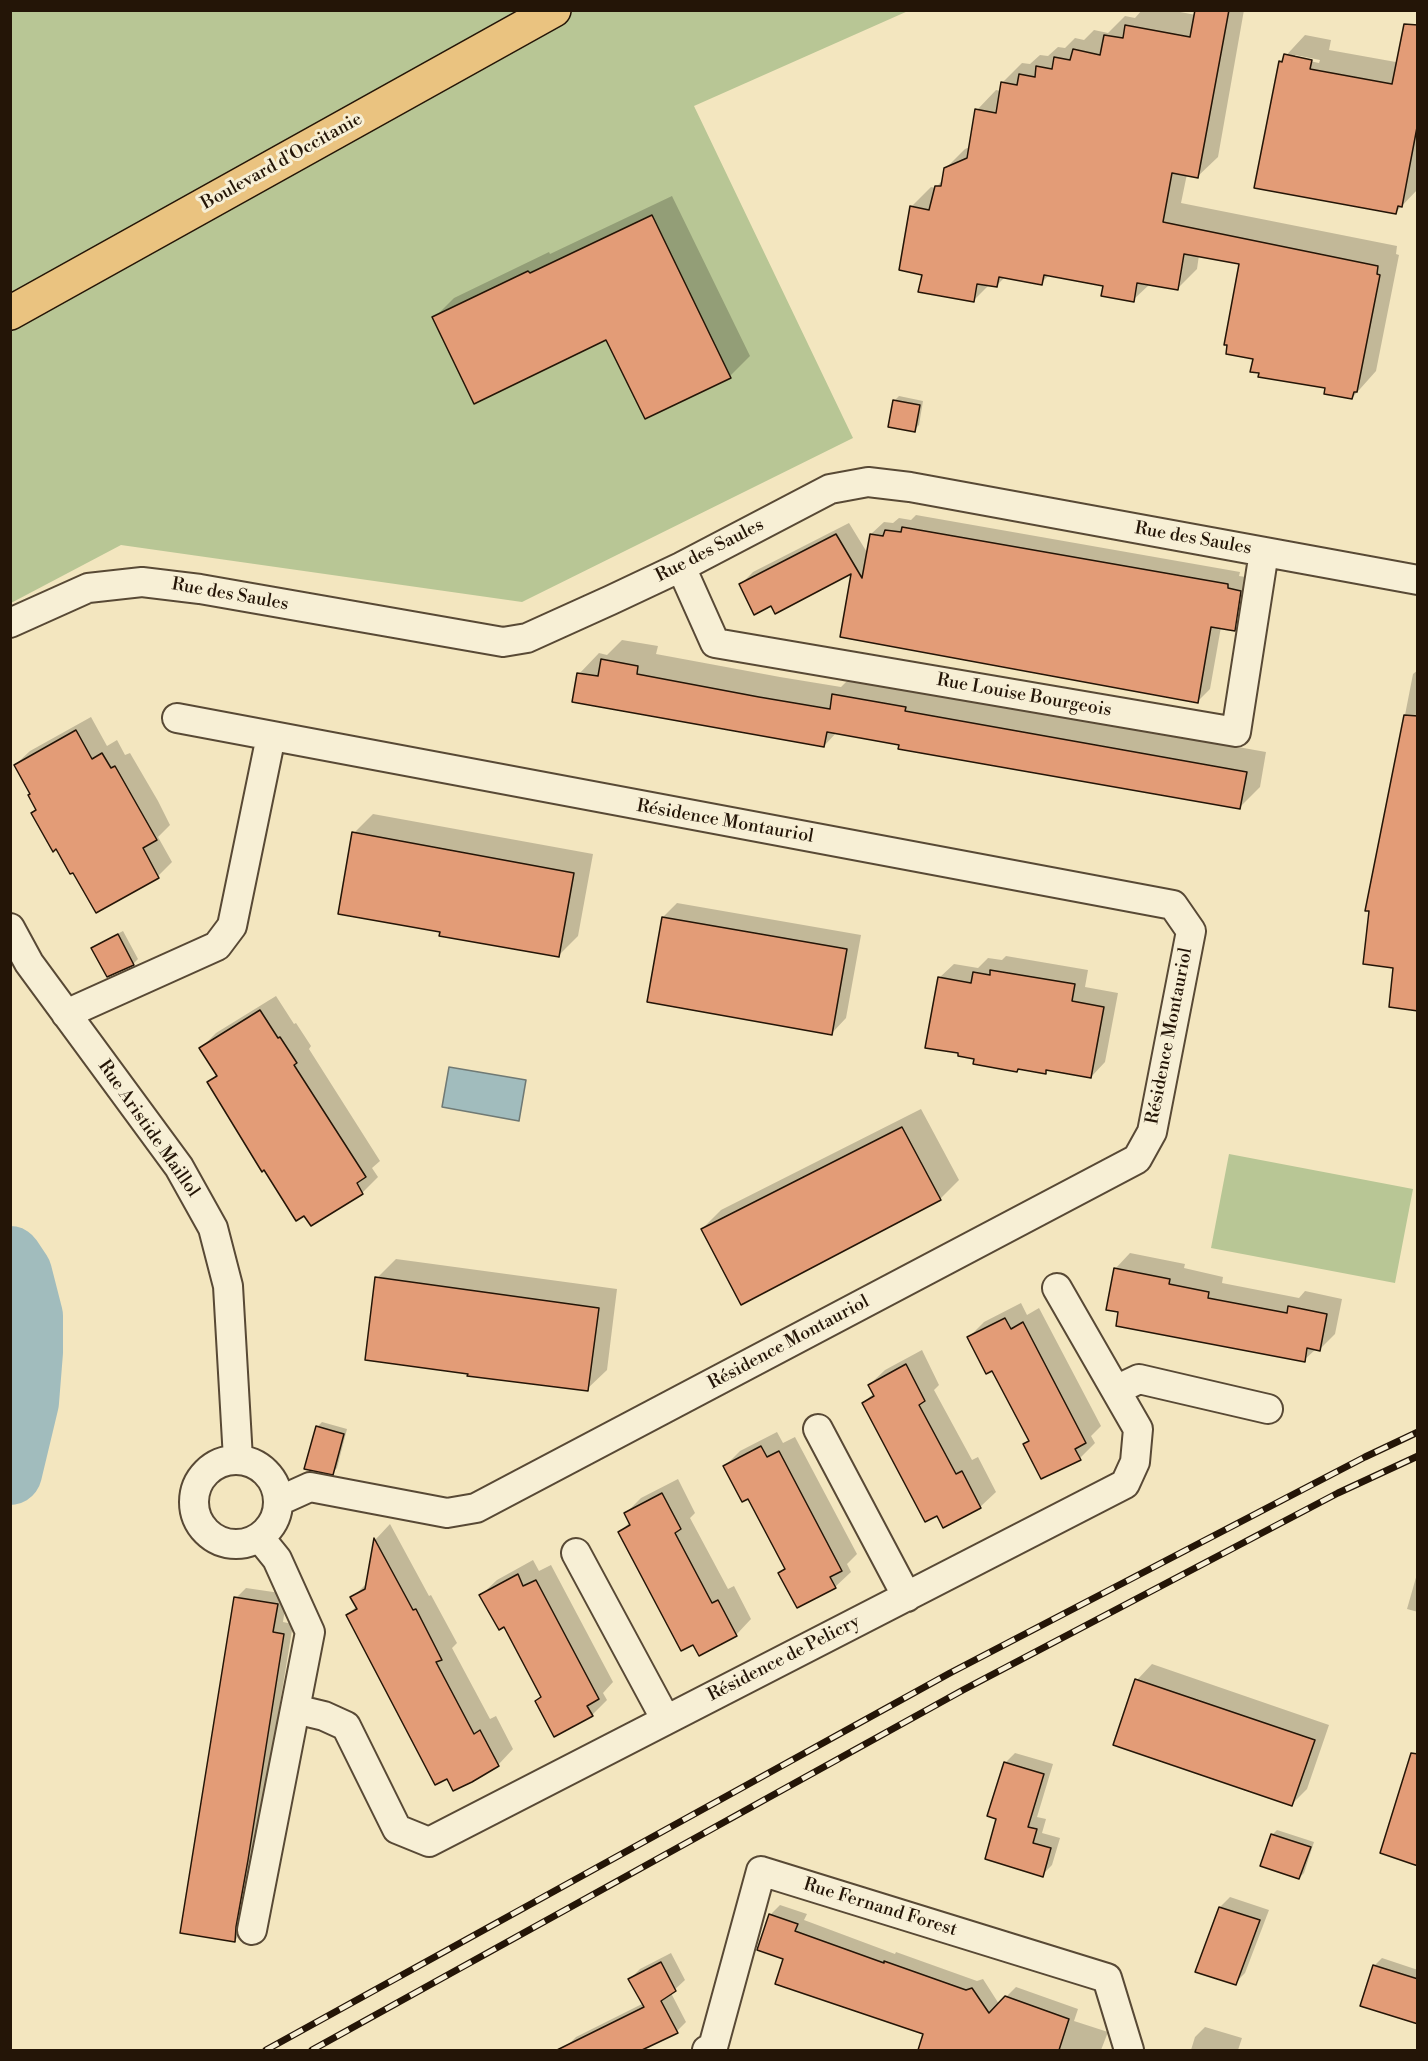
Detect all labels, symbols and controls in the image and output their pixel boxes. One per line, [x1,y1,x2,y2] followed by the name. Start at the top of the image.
[198,109,366,215] street label: Boulevard d'Occitanie
[652,515,768,587] street label: Rue des Saules
[1133,518,1253,560] street label: Rue des Saules
[170,574,290,616] street label: Rue des Saules
[935,670,1113,722] street label: Rue Louise Bourgeois
[635,796,815,848] street label: Résidence Montauriol
[1142,946,1198,1126] street label: Résidence Montauriol
[93,1056,203,1202] street label: Rue Aristide Maillol
[705,1291,873,1395] street label: Résidence Montauriol
[704,1611,864,1707] street label: Résidence de Pelicry
[801,1874,959,1942] street label: Rue Fernand Forest

